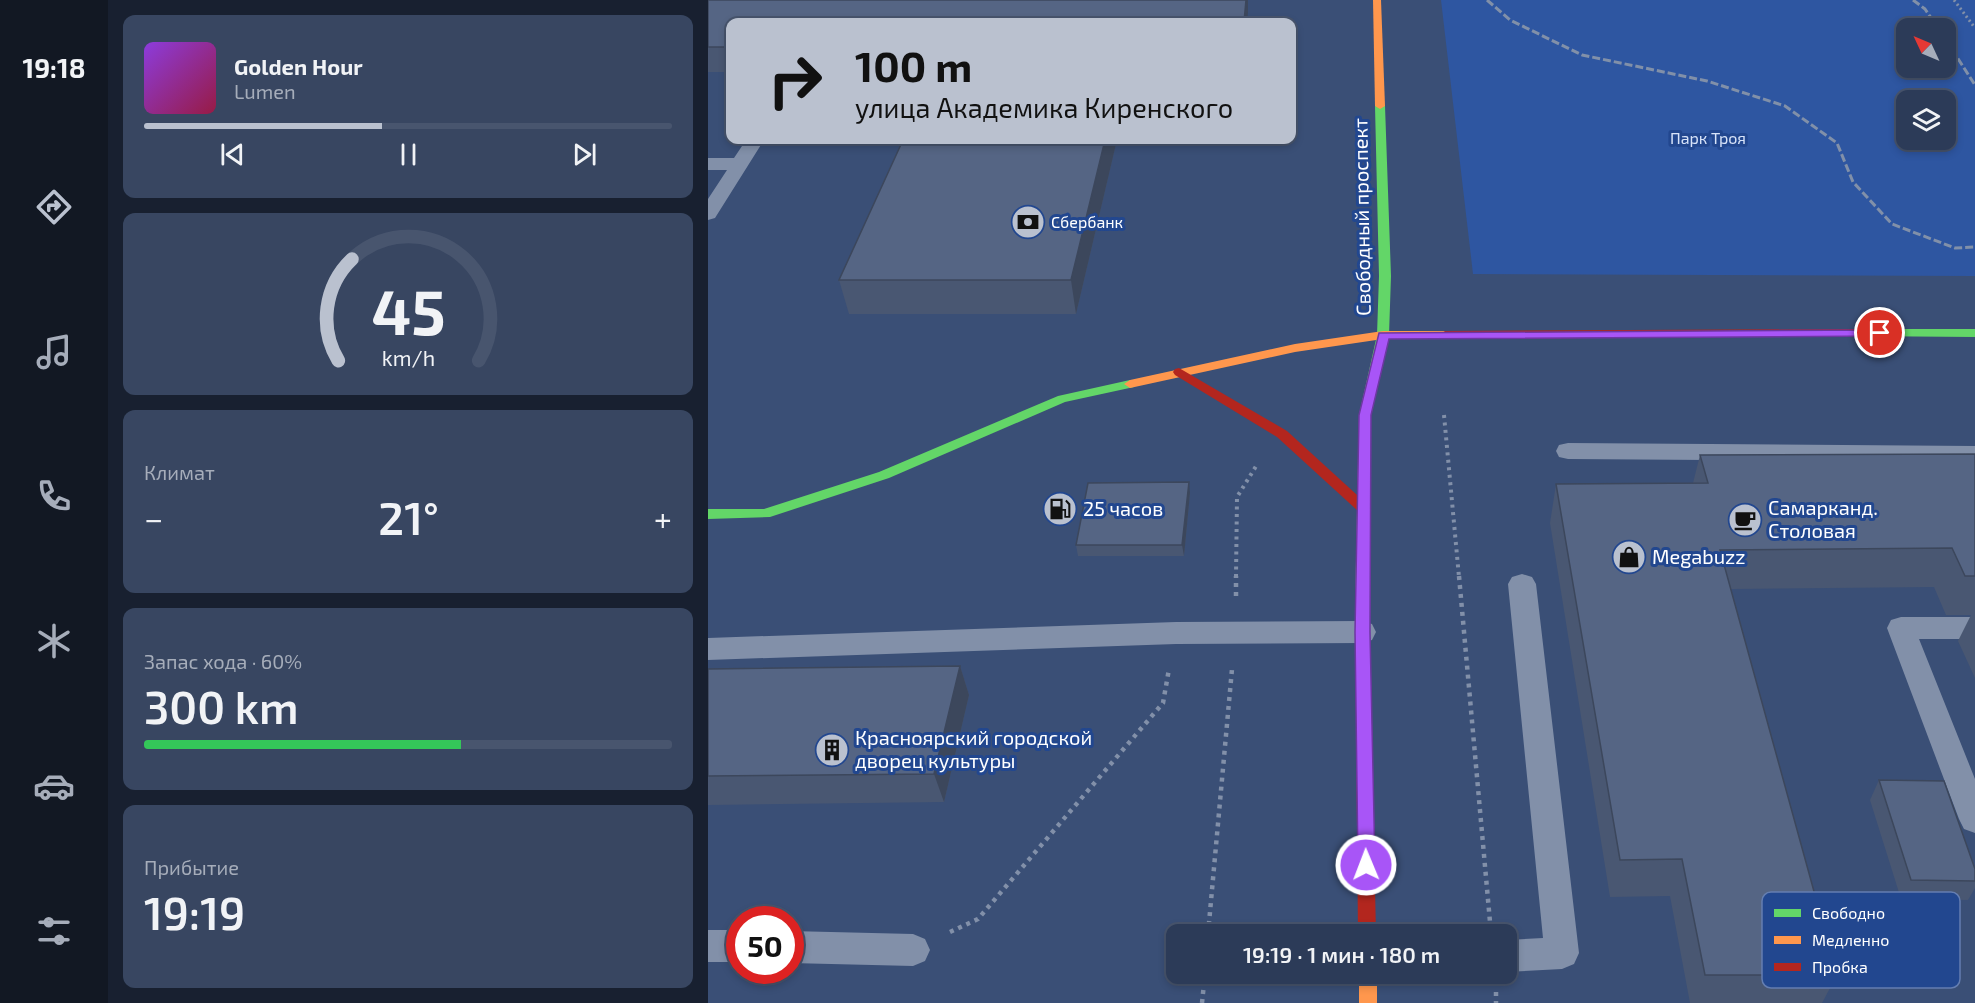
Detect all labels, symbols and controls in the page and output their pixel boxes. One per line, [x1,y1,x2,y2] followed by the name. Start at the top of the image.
[1896,18,1956,78] north arrow
[1896,18,1956,150] map controls
[855,40,972,90] text: 100 m
[756,42,834,120] icon: right
[22,51,86,83] text: 19:18
[234,53,363,79] text: Golden Hour
[234,79,296,103] text: Lumen
[1896,90,1956,150] button: layers
[855,91,1233,123] text: улица Академика Киренского
[1347,118,1375,316] street label: Свободный проспект
[1670,128,1746,147] park label: Парк Троя
[216,138,249,171] icon: previous
[392,138,425,171] icon: pause
[568,138,601,171] icon: next
[33,186,75,228] icon: directions
[1010,204,1046,240] bank icon: Сбербанк
[1051,212,1124,231] place label: Сбербанк
[371,273,445,348] text: 45
[1854,307,1905,358] pin
[1863,316,1896,349] icon: arrive
[33,331,75,373] icon: music
[381,345,435,370] text: km/h
[144,460,215,484] text: Климат
[33,475,75,517] icon: phone
[378,490,439,544] text: 21°
[1042,491,1078,527] fuel station icon: 25 часов
[1768,495,1878,542] place label: Самарканд. Столовая
[1083,496,1163,520] place label: 25 часов
[144,498,163,538] text: −
[654,498,672,538] text: +
[1727,502,1763,538] cafe icon: Самарканд. Столовая
[1611,539,1647,575] shop icon: Megabuzz
[1652,544,1746,568] place label: Megabuzz
[33,620,75,662] icon: climate
[144,649,302,673] text: Запас хода · 60%
[144,679,299,733] text: 300 km
[855,725,1092,773] place label: Красноярский городской дворец культуры
[814,732,850,768] building icon: Красноярский городской дворец культуры
[33,765,75,807] icon: car
[1334,833,1398,897] position arrow
[144,855,239,879] text: Прибытие
[144,885,245,939] text: 19:19
[1762,892,1960,988] legend
[1812,903,1885,922] text: Свободно
[726,906,804,984] speed limit sign: 50
[33,910,75,952] icon: filters
[1812,930,1889,949] text: Медленно
[1243,941,1440,967] text: 19:19 · 1 мин · 180 m
[1812,957,1868,976] text: Пробка

